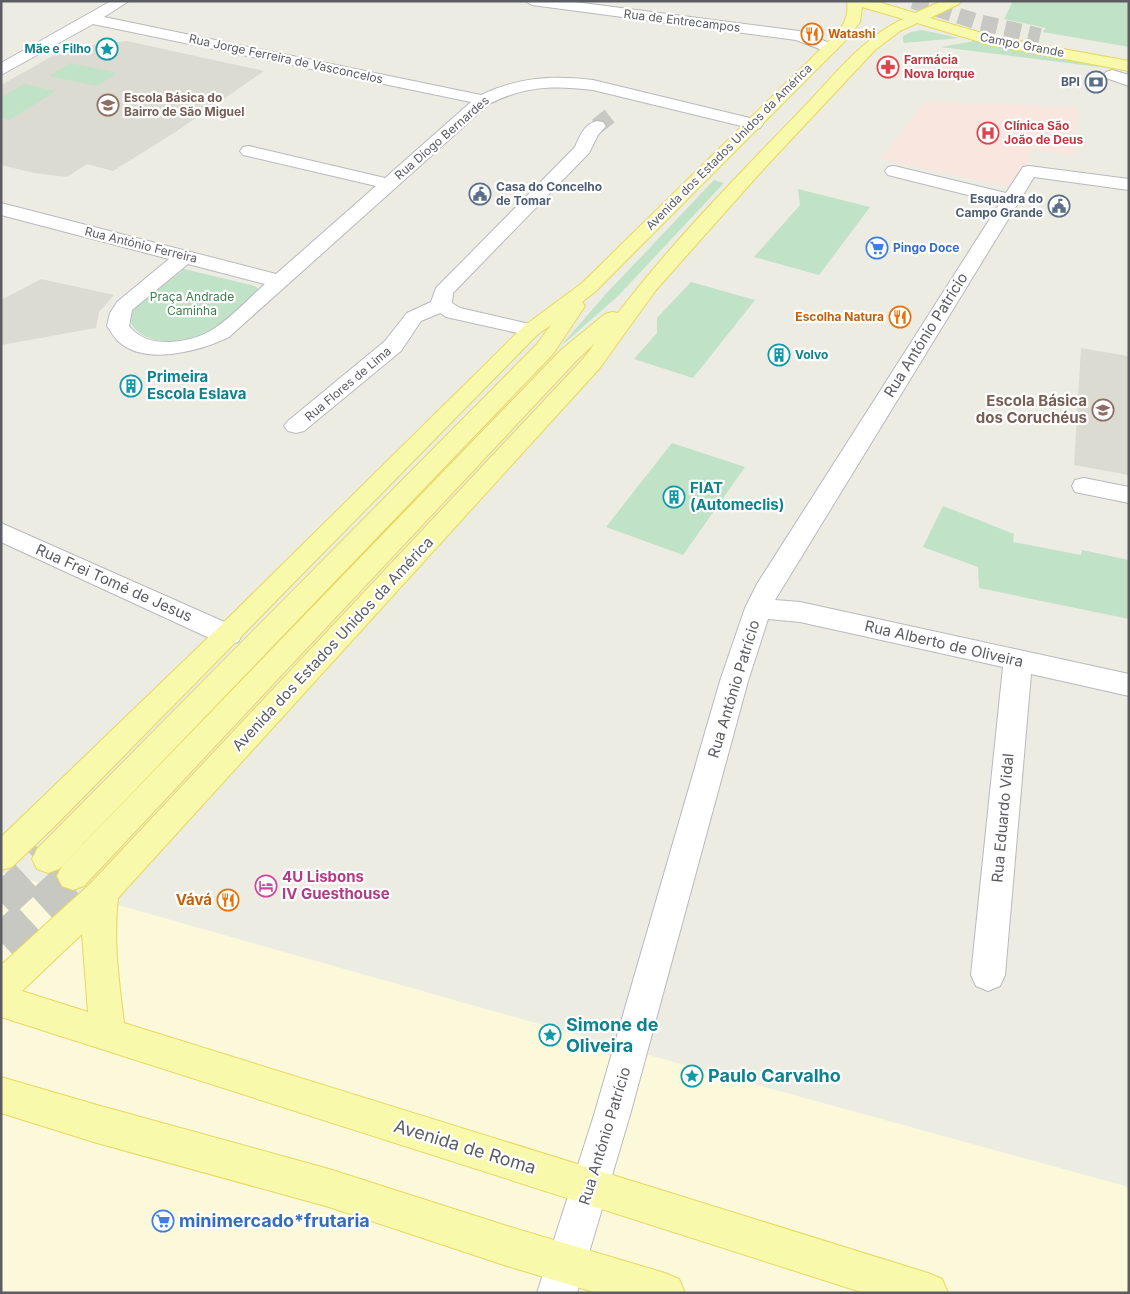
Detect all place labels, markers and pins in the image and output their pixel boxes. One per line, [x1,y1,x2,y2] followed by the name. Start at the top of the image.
[800,22,824,46] restaurant icon: Watashi
[828,26,876,41] place label: Watashi
[95,37,119,61] place icon: Mãe e Filho
[24,41,91,56] place label: Mãe e Filho
[904,52,975,81] place label: Farmácia Nova Iorque
[876,55,900,79] pharmacy icon: Farmácia Nova Iorque
[1084,70,1108,94] bank icon: BPI
[1061,74,1080,89] place label: BPI
[124,90,244,119] place label: Escola Básica do Bairro de São Miguel
[96,93,120,117] school or university icon: Escola Básica do Bairro de São Miguel
[1004,118,1083,147] place label: Clínica São João de Deus
[976,121,1000,145] hospital icon: Clínica São João de Deus
[496,179,602,208] place label: Casa do Concelho de Tomar
[468,182,492,206] public building icon: Casa do Concelho de Tomar
[956,191,1043,220] place label: Esquadra do Campo Grande
[1047,194,1071,218] public building icon: Esquadra do Campo Grande
[865,236,889,260] supermarket icon: Pingo Doce
[893,240,960,255] place label: Pingo Doce
[888,305,912,329] restaurant icon: Escolha Natura
[795,309,884,324] place label: Escolha Natura
[767,343,791,367] building icon: Volvo
[795,347,828,362] place label: Volvo
[147,367,246,403] place label: Primeira Escola Eslava
[119,374,143,398] building icon: Primeira Escola Eslava
[976,391,1087,427] place label: Escola Básica dos Coruchéus
[1091,398,1115,422] school or university icon: Escola Básica dos Coruchéus
[690,478,784,514] place label: FIAT (Automeclis)
[662,485,686,509] building icon: FIAT (Automeclis)
[282,867,390,903] place label: 4U Lisbons IV Guesthouse
[254,874,278,898] hotel icon: 4U Lisbons IV Guesthouse
[216,888,240,912] restaurant icon: Vává
[176,890,212,909] place label: Vává
[566,1014,659,1056] place label: Simone de Oliveira
[538,1023,562,1047] place icon: Simone de Oliveira
[680,1064,704,1088] place icon: Paulo Carvalho
[708,1065,841,1086] place label: Paulo Carvalho
[151,1209,175,1233] supermarket icon: minimercado*frutaria
[179,1210,370,1231] place label: minimercado*frutaria

